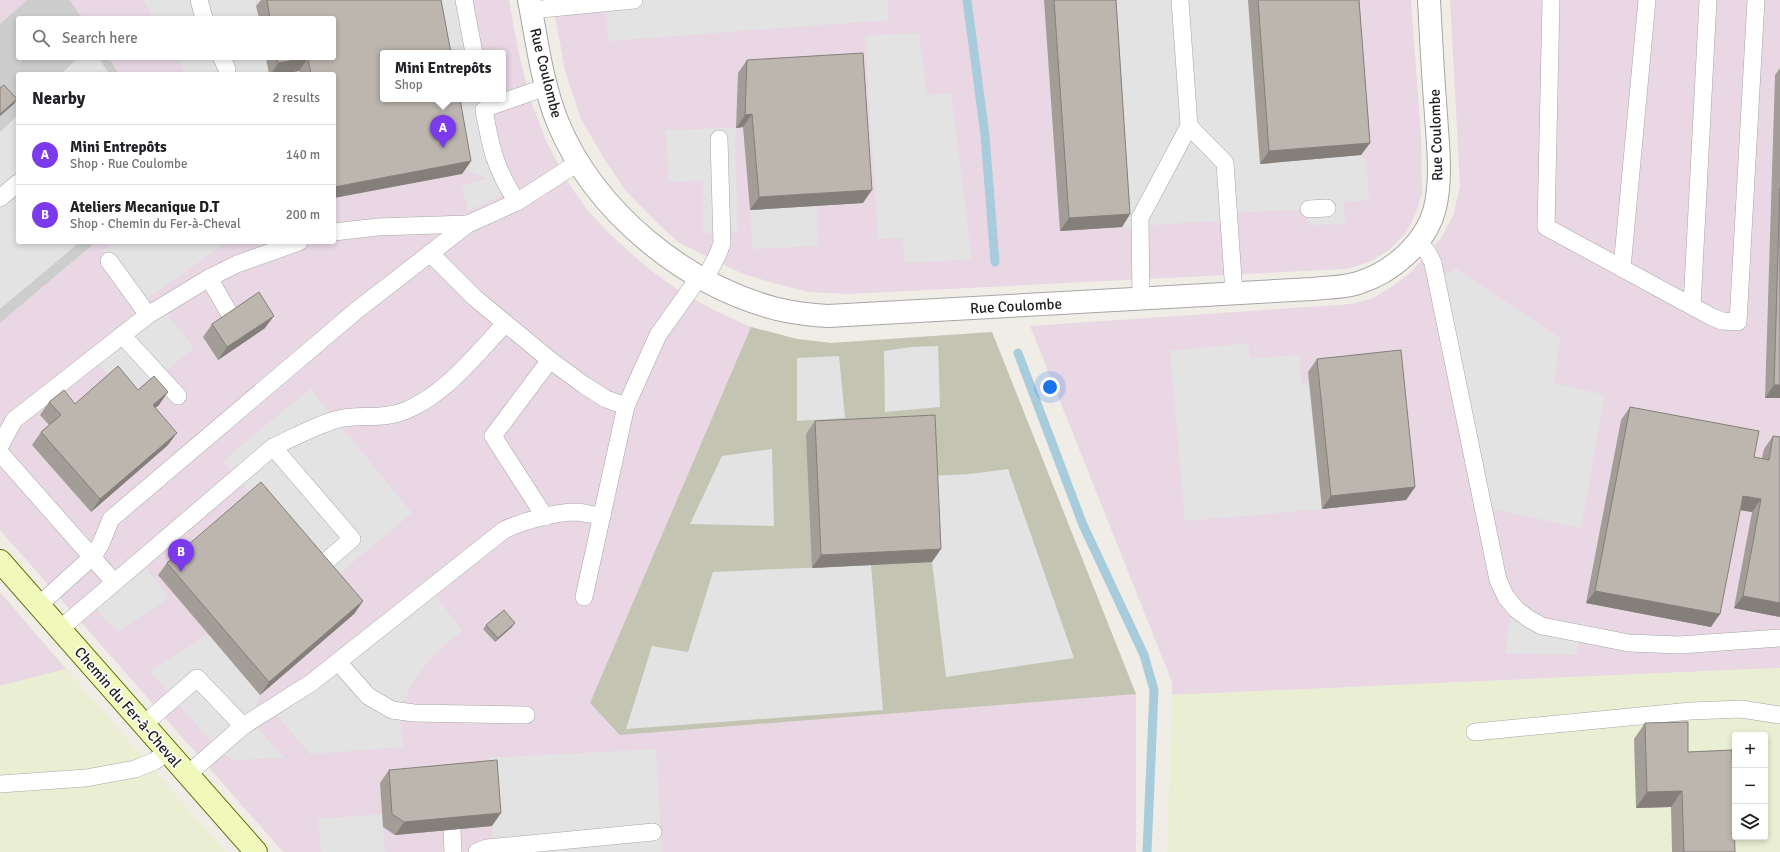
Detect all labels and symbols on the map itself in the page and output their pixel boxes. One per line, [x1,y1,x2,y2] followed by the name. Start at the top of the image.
[526,26,566,120] street label: Rue Coulombe
[1425,89,1447,181] street label: Rue Coulombe
[430,115,456,148] pin: A
[970,295,1062,317] street label: Rue Coulombe
[1040,377,1060,397] your location
[168,539,194,572] pin: B
[71,643,185,771] street label: Chemin du Fer-à-Cheval

